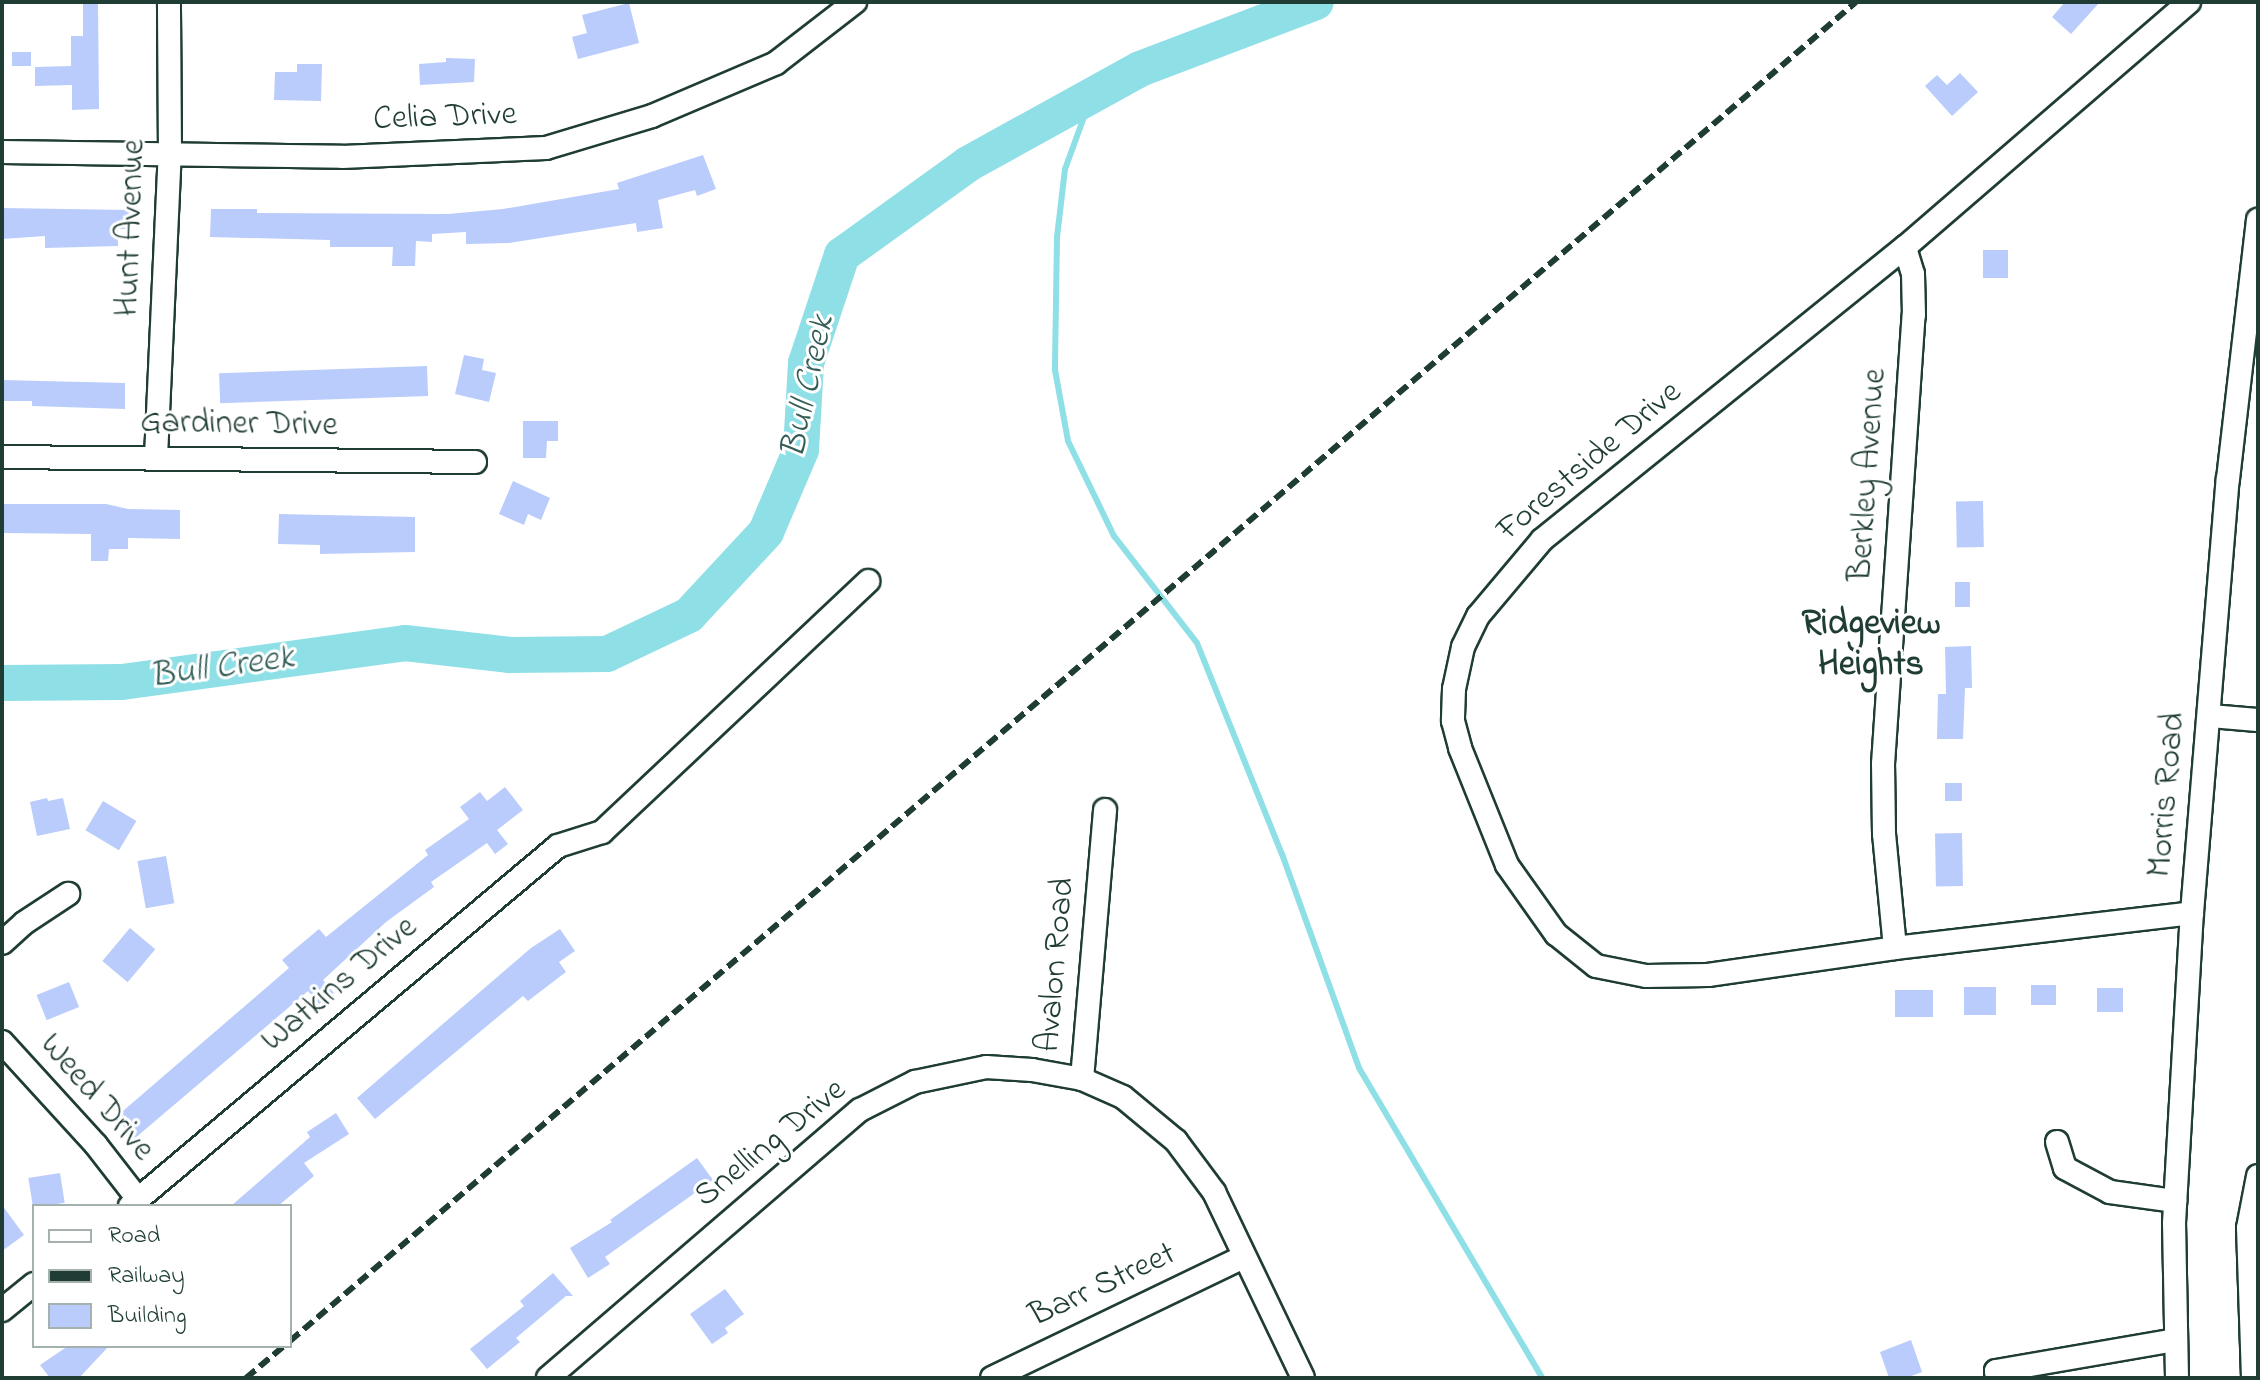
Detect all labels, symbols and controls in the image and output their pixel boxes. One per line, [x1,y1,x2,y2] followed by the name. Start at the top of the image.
[373,95,517,141] street label: Celia Drive
[109,139,155,317] street label: Hunt Avenue
[773,312,845,462] water label: Bull Creek
[1841,367,1897,583] street label: Berkley Avenue
[1489,373,1691,551] street label: Forestside Drive
[140,403,338,447] street label: Gardiner Drive
[1801,602,1941,687] district label: Ridgeview Heights
[147,637,297,699] water label: Bull Creek
[2140,711,2196,879] street label: Morris Road
[1029,876,1085,1054] street label: Avalon Road
[254,908,426,1062] street label: Watkins Drive
[30,1026,162,1170] street label: Weed Drive
[687,1071,855,1217] street label: Snelling Drive
[32,1204,292,1348] legend
[108,1219,160,1254] text: Road
[1023,1234,1183,1338] street label: Barr Street
[108,1259,185,1294] text: Railway
[108,1299,187,1334] text: Building

